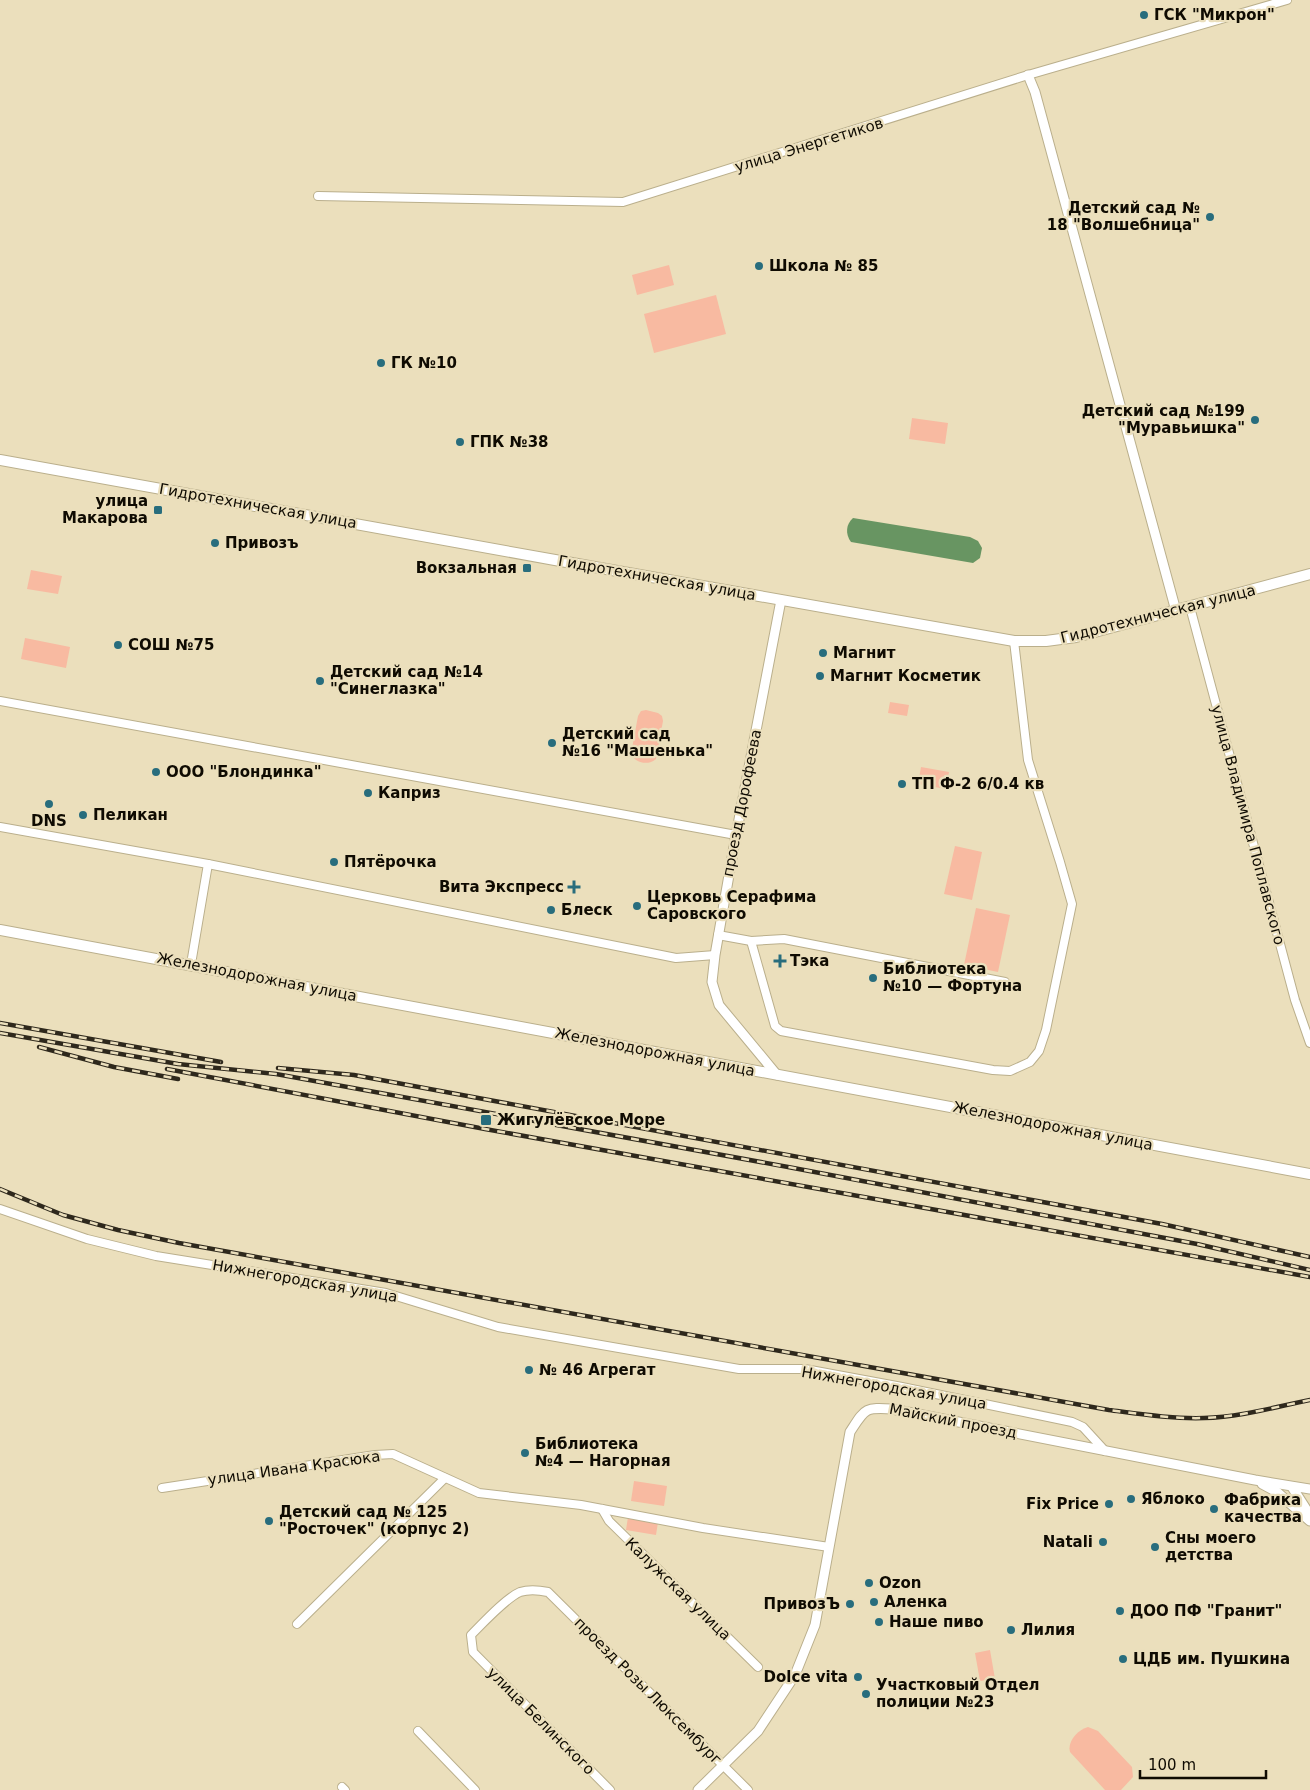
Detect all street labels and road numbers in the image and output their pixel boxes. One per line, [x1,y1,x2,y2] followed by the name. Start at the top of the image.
[733,114,885,176] street label: улица Энергетиков
[158,480,358,532] street label: Гидротехническая улица
[557,552,757,604] street label: Гидротехническая улица
[1059,581,1257,647] street label: Гидротехническая улица
[1207,703,1289,947] street label: улица Владимира Поплавского
[719,728,765,878] street label: проезд Дорофеева
[155,949,359,1005] street label: Железнодорожная улица
[553,1024,757,1080] street label: Железнодорожная улица
[951,1098,1155,1154] street label: Железнодорожная улица
[211,1256,399,1306] street label: Нижнегородская улица
[800,1363,988,1413] street label: Нижнегородская улица
[888,1400,1018,1442] street label: Майский проезд
[207,1447,381,1489] street label: улица Ивана Красюка
[621,1534,735,1644] street label: Калужская улица
[571,1614,725,1768] street label: проезд Розы Люксембург
[484,1664,598,1778] street label: улица Белинского

